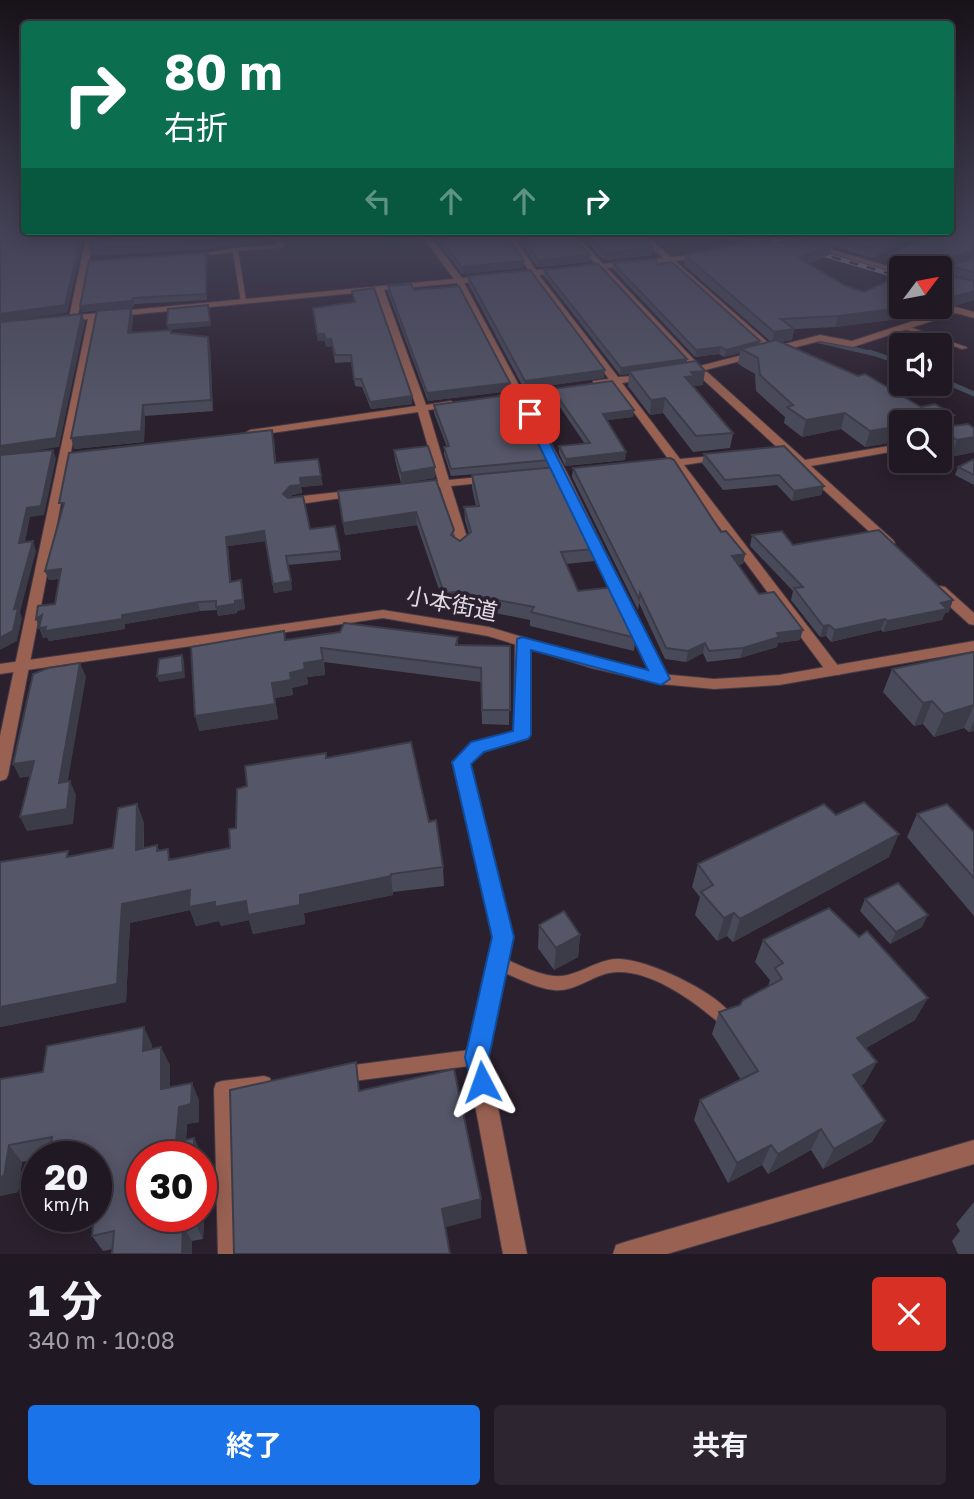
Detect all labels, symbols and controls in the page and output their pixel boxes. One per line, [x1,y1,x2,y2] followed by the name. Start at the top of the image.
[164,42,282,101] text: 80 m
[49,49,140,140] icon: right
[164,108,228,146] text: 右折
[359,182,397,220] icon: left
[432,182,470,220] icon: ahead
[505,182,543,220] icon: ahead
[578,182,616,220] icon: right
[889,256,952,318] north arrow
[889,256,952,473] map controls
[889,333,952,396] button: sound
[500,384,560,444] pin
[511,395,549,433] icon: arrive
[889,410,952,473] button: search
[404,580,500,626] street label: 小本街道
[445,1045,519,1119] position arrow
[126,1141,217,1232] speed limit sign: 30
[44,1156,89,1198] text: 20
[44,1193,89,1215] text: km/h
[28,1275,102,1325] text: 1 分
[872,1277,946,1351] button: close
[28,1326,175,1354] text: 340 m · 10:08
[28,1405,480,1485] button: 終了
[494,1405,946,1485] button: 共有

